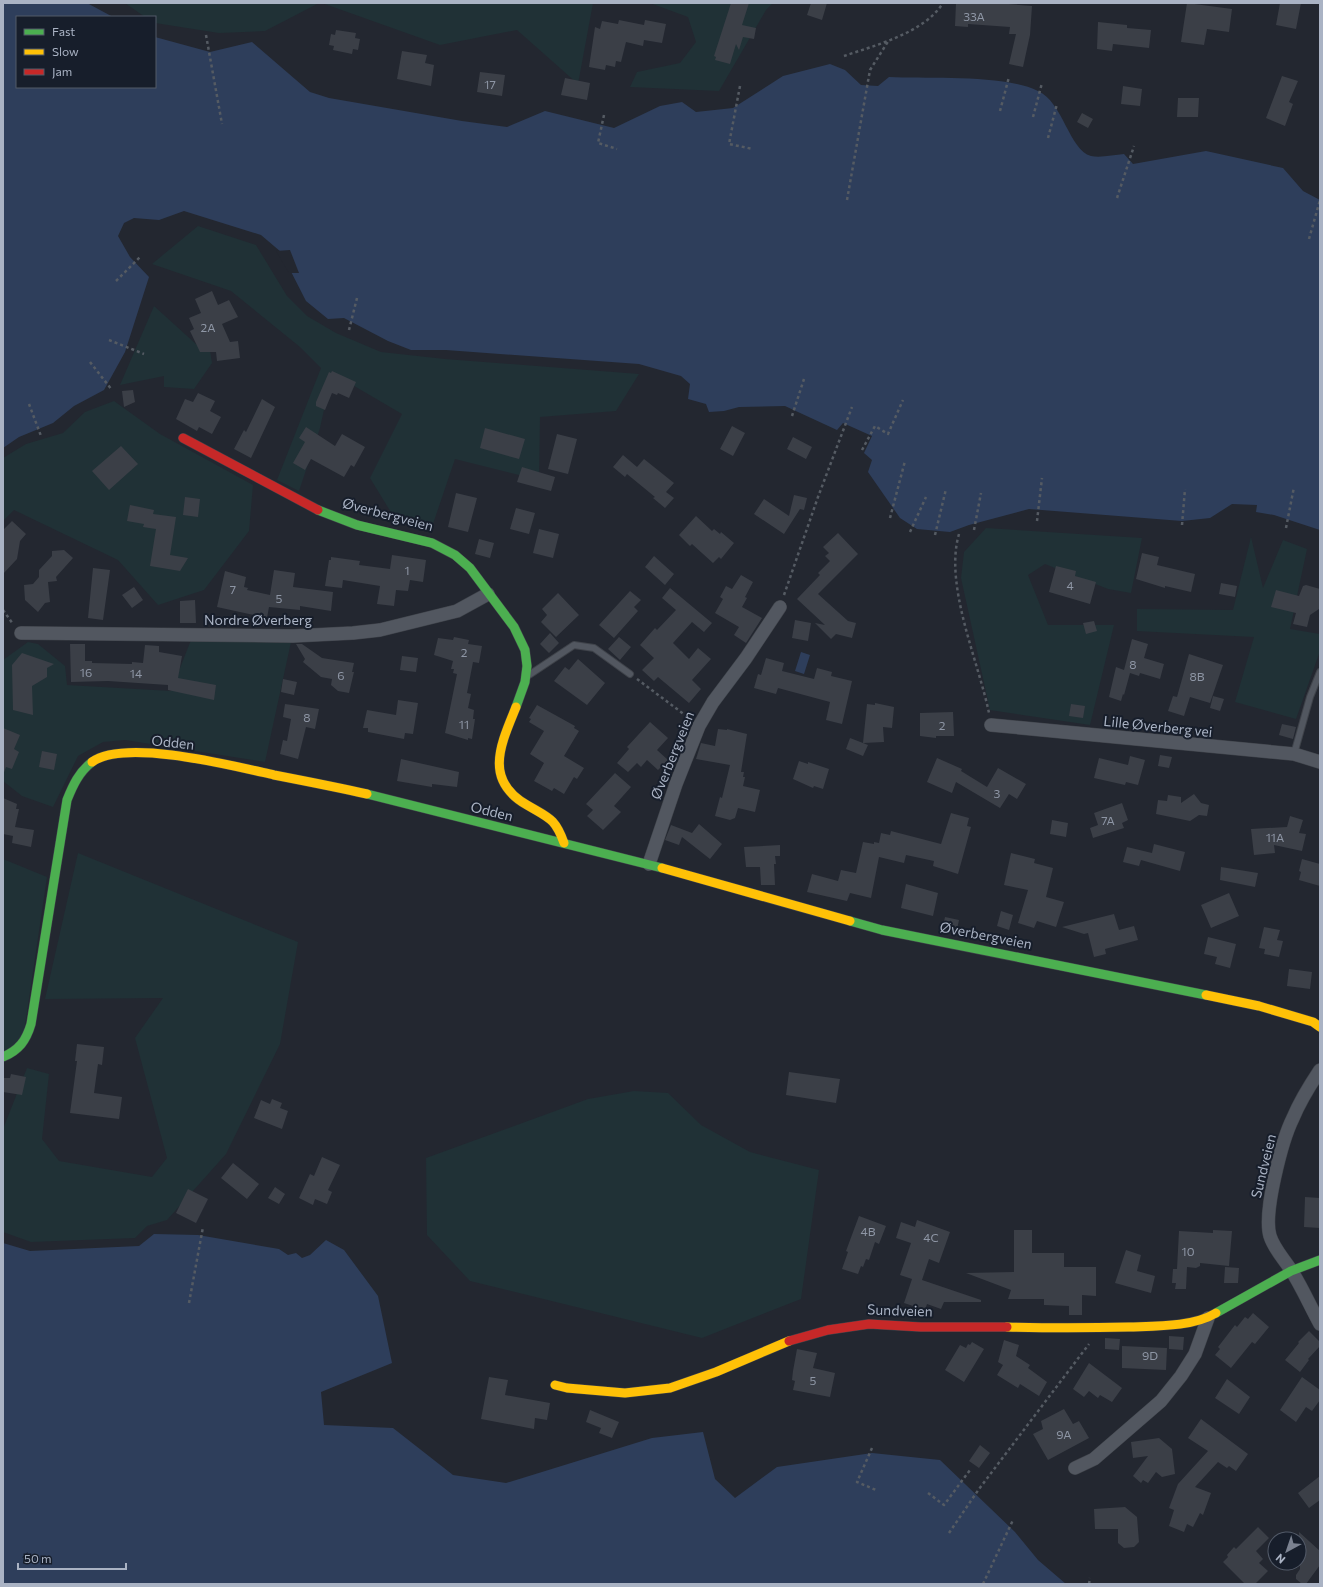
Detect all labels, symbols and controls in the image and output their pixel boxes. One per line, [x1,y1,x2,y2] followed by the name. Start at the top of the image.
[963,9,985,23] house number: 33A
[16,16,156,88] legend
[52,24,75,38] text: Fast
[52,44,79,58] text: Slow
[52,64,72,79] text: Jam
[484,77,496,91] house number: 17
[201,320,215,334] house number: 2A
[341,494,435,534] street label: Øverbergveien
[404,563,410,577] house number: 1
[1066,578,1074,592] house number: 4
[230,582,236,596] house number: 7
[276,591,283,605] house number: 5
[204,611,312,628] street label: Nordre Øverberg
[461,645,468,659] house number: 2
[1129,657,1137,671] house number: 8
[80,665,92,679] house number: 16
[130,666,142,680] house number: 14
[337,668,345,682] house number: 6
[1189,669,1205,683] house number: 8B
[647,708,697,802] street label: Øverbergveien
[303,710,311,724] house number: 8
[1103,712,1213,740] street label: Lille Øverberg vei
[459,717,469,731] house number: 11
[939,718,946,732] house number: 2
[151,731,195,753] street label: Odden
[994,786,1001,800] house number: 3
[469,798,515,824] street label: Odden
[1101,813,1115,827] house number: 7A
[1266,830,1284,844] house number: 11A
[938,918,1034,952] street label: Øverbergveien
[1247,1132,1279,1200] street label: Sundveien
[861,1224,876,1238] house number: 4B
[923,1230,939,1244] house number: 4C
[1182,1244,1195,1258] house number: 10
[867,1300,933,1320] street label: Sundveien
[1142,1348,1158,1362] house number: 9D
[810,1373,817,1387] house number: 5
[1056,1427,1072,1441] house number: 9A
[1267,1531,1307,1571] north arrow
[18,1545,126,1571] scale bar
[24,1551,52,1565] text: 50 m
[1273,1551,1288,1567] text: N

